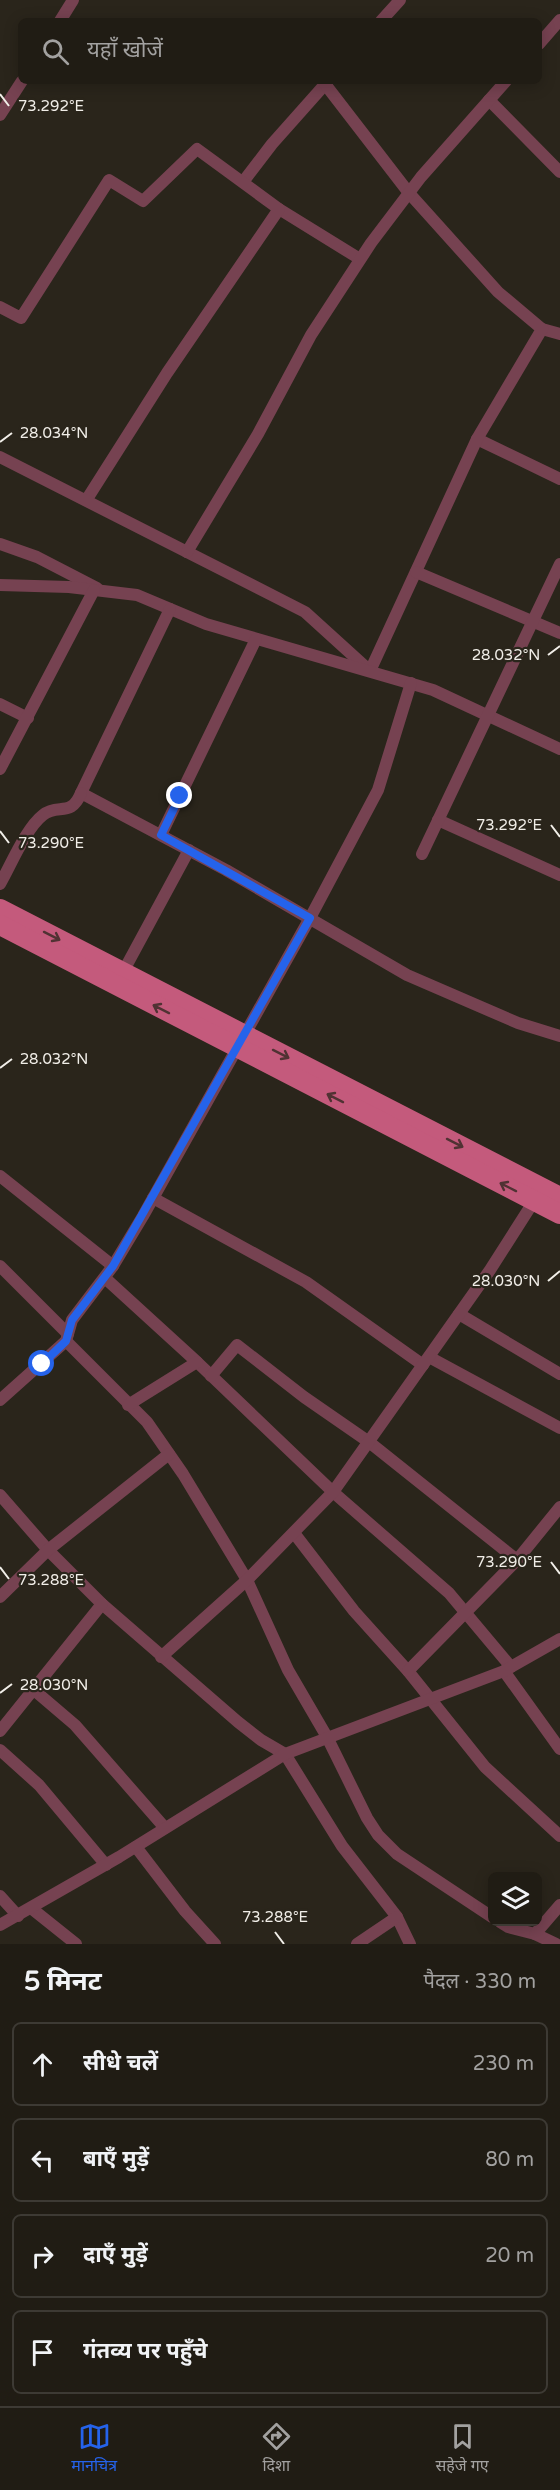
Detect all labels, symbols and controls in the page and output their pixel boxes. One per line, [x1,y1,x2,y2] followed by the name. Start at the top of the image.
[18,18,542,84] search box
[39,35,72,68] icon: search
[87,37,163,63] text: यहाँ खोजें
[18,97,84,115] text: 73.292°E
[20,424,88,442] text: 28.034°N
[472,646,540,664] text: 28.032°N
[166,782,192,808] route end
[476,816,542,834] text: 73.292°E
[18,834,84,852] text: 73.290°E
[43,930,61,942] one-way arrow
[153,1003,170,1015] one-way arrow
[272,1048,290,1060] one-way arrow
[20,1050,88,1068] text: 28.032°N
[326,1092,344,1103] one-way arrow
[446,1137,464,1149] one-way arrow
[499,1181,517,1193] one-way arrow
[472,1272,540,1290] text: 28.030°N
[28,1350,54,1376] route start
[476,1553,542,1571] text: 73.290°E
[18,1571,84,1589] text: 73.288°E
[20,1676,88,1694] text: 28.030°N
[488,1872,542,1926] map controls
[488,1872,542,1926] button: layers
[242,1908,308,1926] text: 73.288°E
[24,1966,102,1997] text: 5 मिनट
[424,1970,536,1994] text: पैदल · 330 m
[26,2048,59,2081] icon: ahead
[83,2050,158,2076] text: सीधे चलें
[473,2052,534,2076] text: 230 m
[26,2144,59,2177] icon: left
[83,2146,149,2172] text: बाएँ मुड़ें
[485,2148,534,2172] text: 80 m
[26,2240,59,2273] icon: right
[83,2242,148,2268] text: दाएँ मुड़ें
[485,2244,534,2268] text: 20 m
[26,2336,59,2369] icon: arrive
[83,2338,208,2364] text: गंतव्य पर पहुँचे
[71,2420,117,2478] tab: मानचित्र
[260,2420,293,2478] tab: दिशा
[435,2420,489,2478] tab: सहेजे गए

